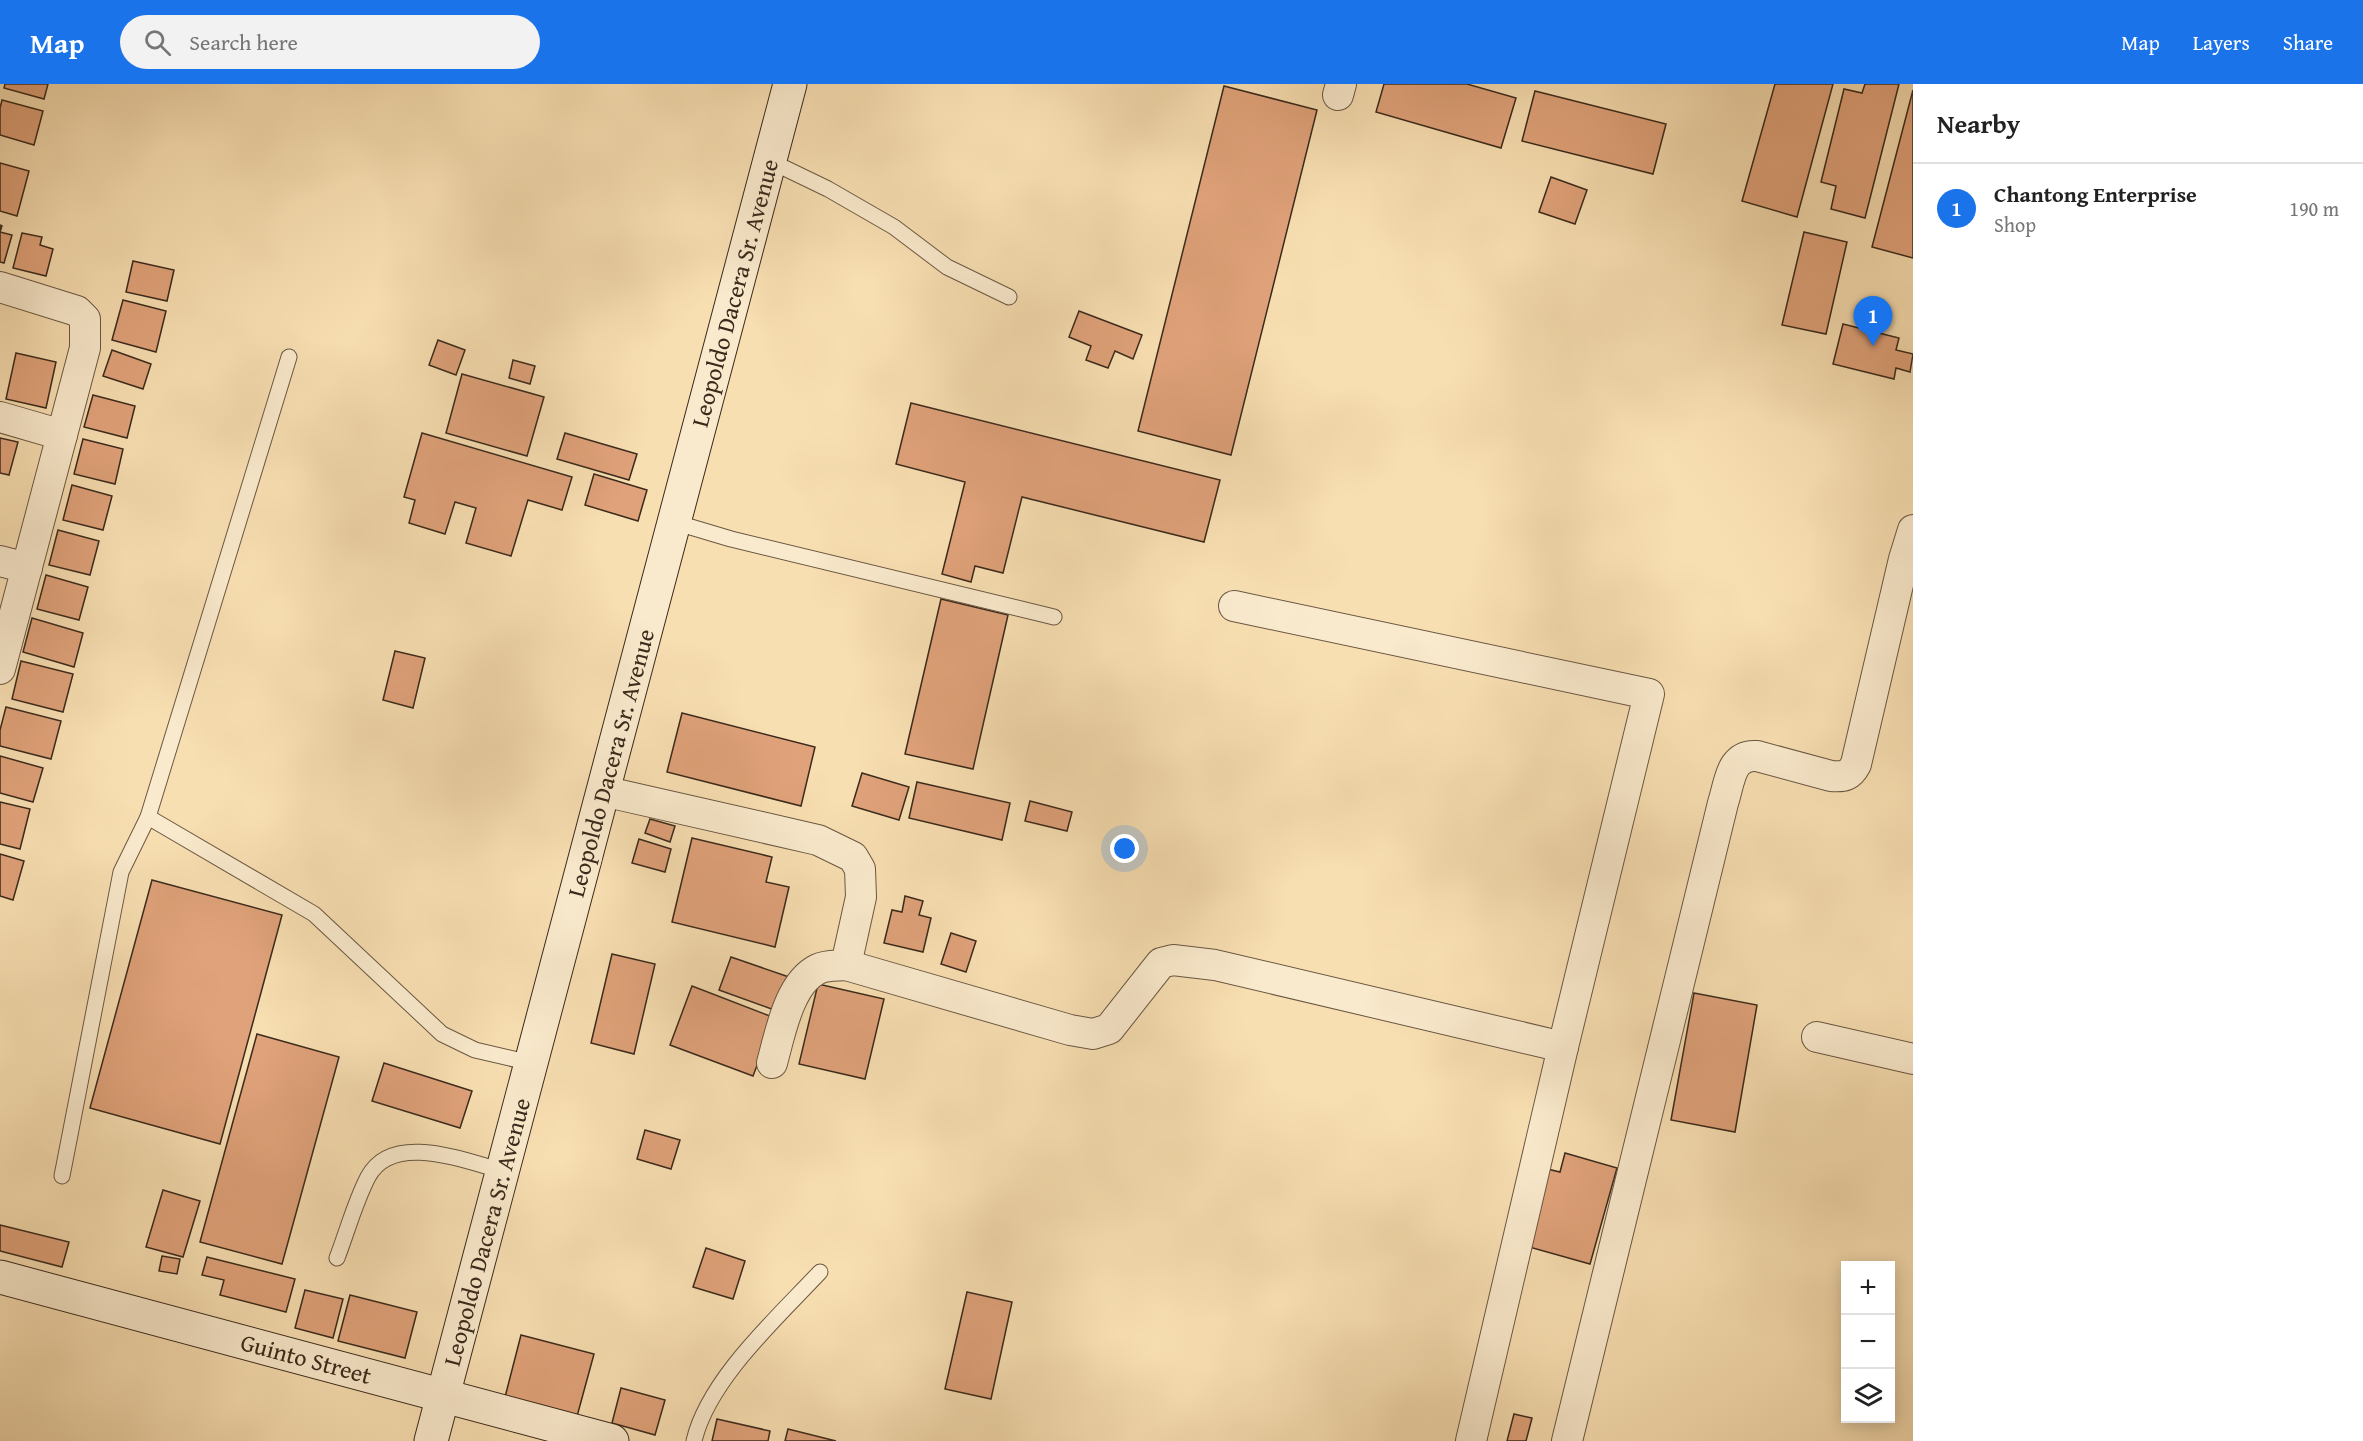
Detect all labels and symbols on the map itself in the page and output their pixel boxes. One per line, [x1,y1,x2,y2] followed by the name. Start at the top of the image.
[682,155,787,431] street label: Leopoldo Dacera Sr. Avenue
[1854,296,1892,346] pin: 1
[558,625,663,901] street label: Leopoldo Dacera Sr. Avenue
[1110,834,1139,863] your location
[434,1094,539,1370] street label: Leopoldo Dacera Sr. Avenue
[237,1324,376,1393] street label: Guinto Street

